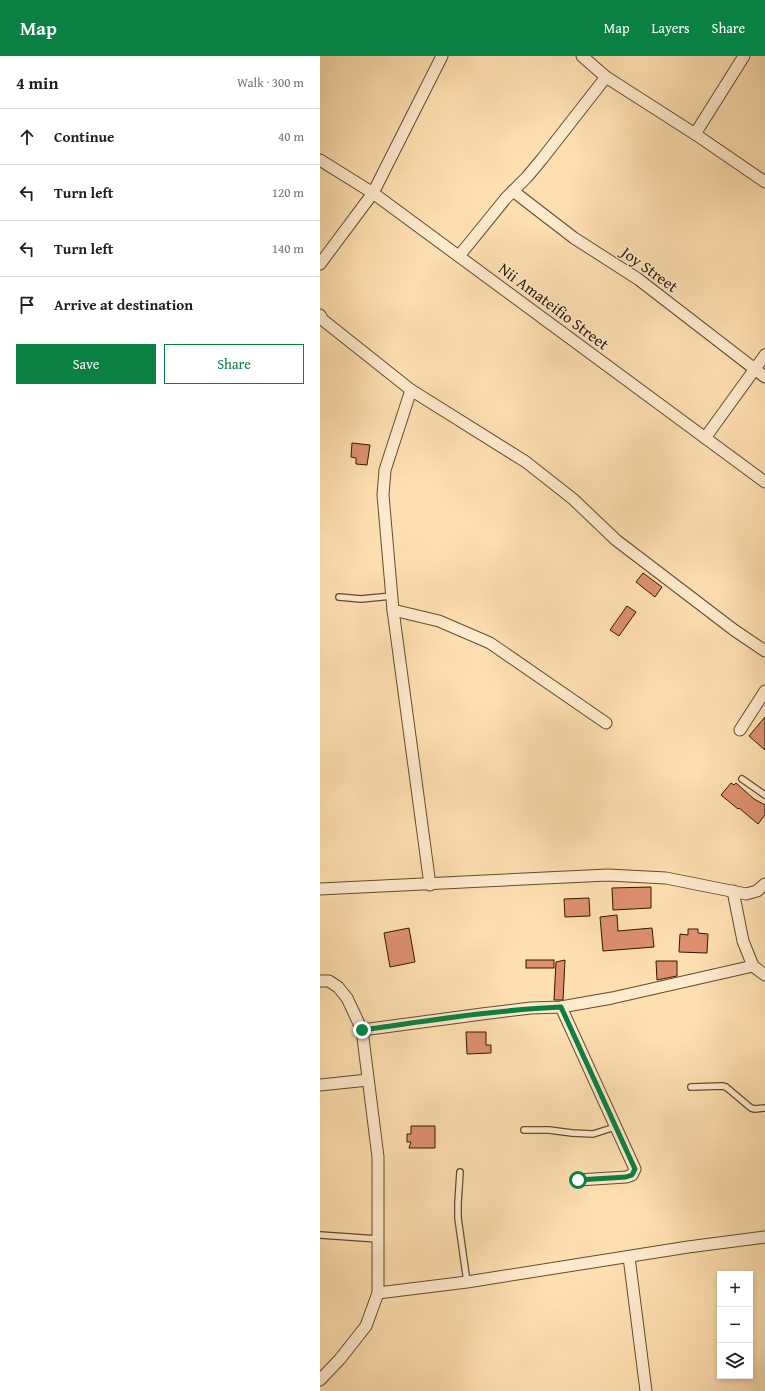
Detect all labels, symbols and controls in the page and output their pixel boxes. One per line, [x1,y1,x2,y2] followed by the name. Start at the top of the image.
[20,14,57,42] text: Map
[604,18,630,38] text: Map
[652,18,690,38] text: Layers
[712,18,745,38] text: Share
[16,70,58,95] text: 4 min
[237,73,304,92] text: Walk · 300 m
[16,126,38,148] icon: ahead
[54,126,115,147] text: Continue
[278,127,304,146] text: 40 m
[16,182,38,204] icon: left
[54,182,113,203] text: Turn left
[272,183,304,202] text: 120 m
[16,238,38,260] icon: left
[54,238,113,259] text: Turn left
[272,239,304,258] text: 140 m
[615,239,684,298] street label: Joy Street
[494,256,615,356] street label: Nii Amateifio Street
[16,294,38,316] icon: arrive
[54,294,193,315] text: Arrive at destination
[16,344,156,384] button: Save
[164,344,304,384] button: Share
[353,1021,371,1039] route end
[569,1171,587,1189] route start
[717,1271,753,1379] map controls
[717,1271,753,1307] button: +
[717,1307,753,1343] button: −
[717,1343,753,1379] button: layers

